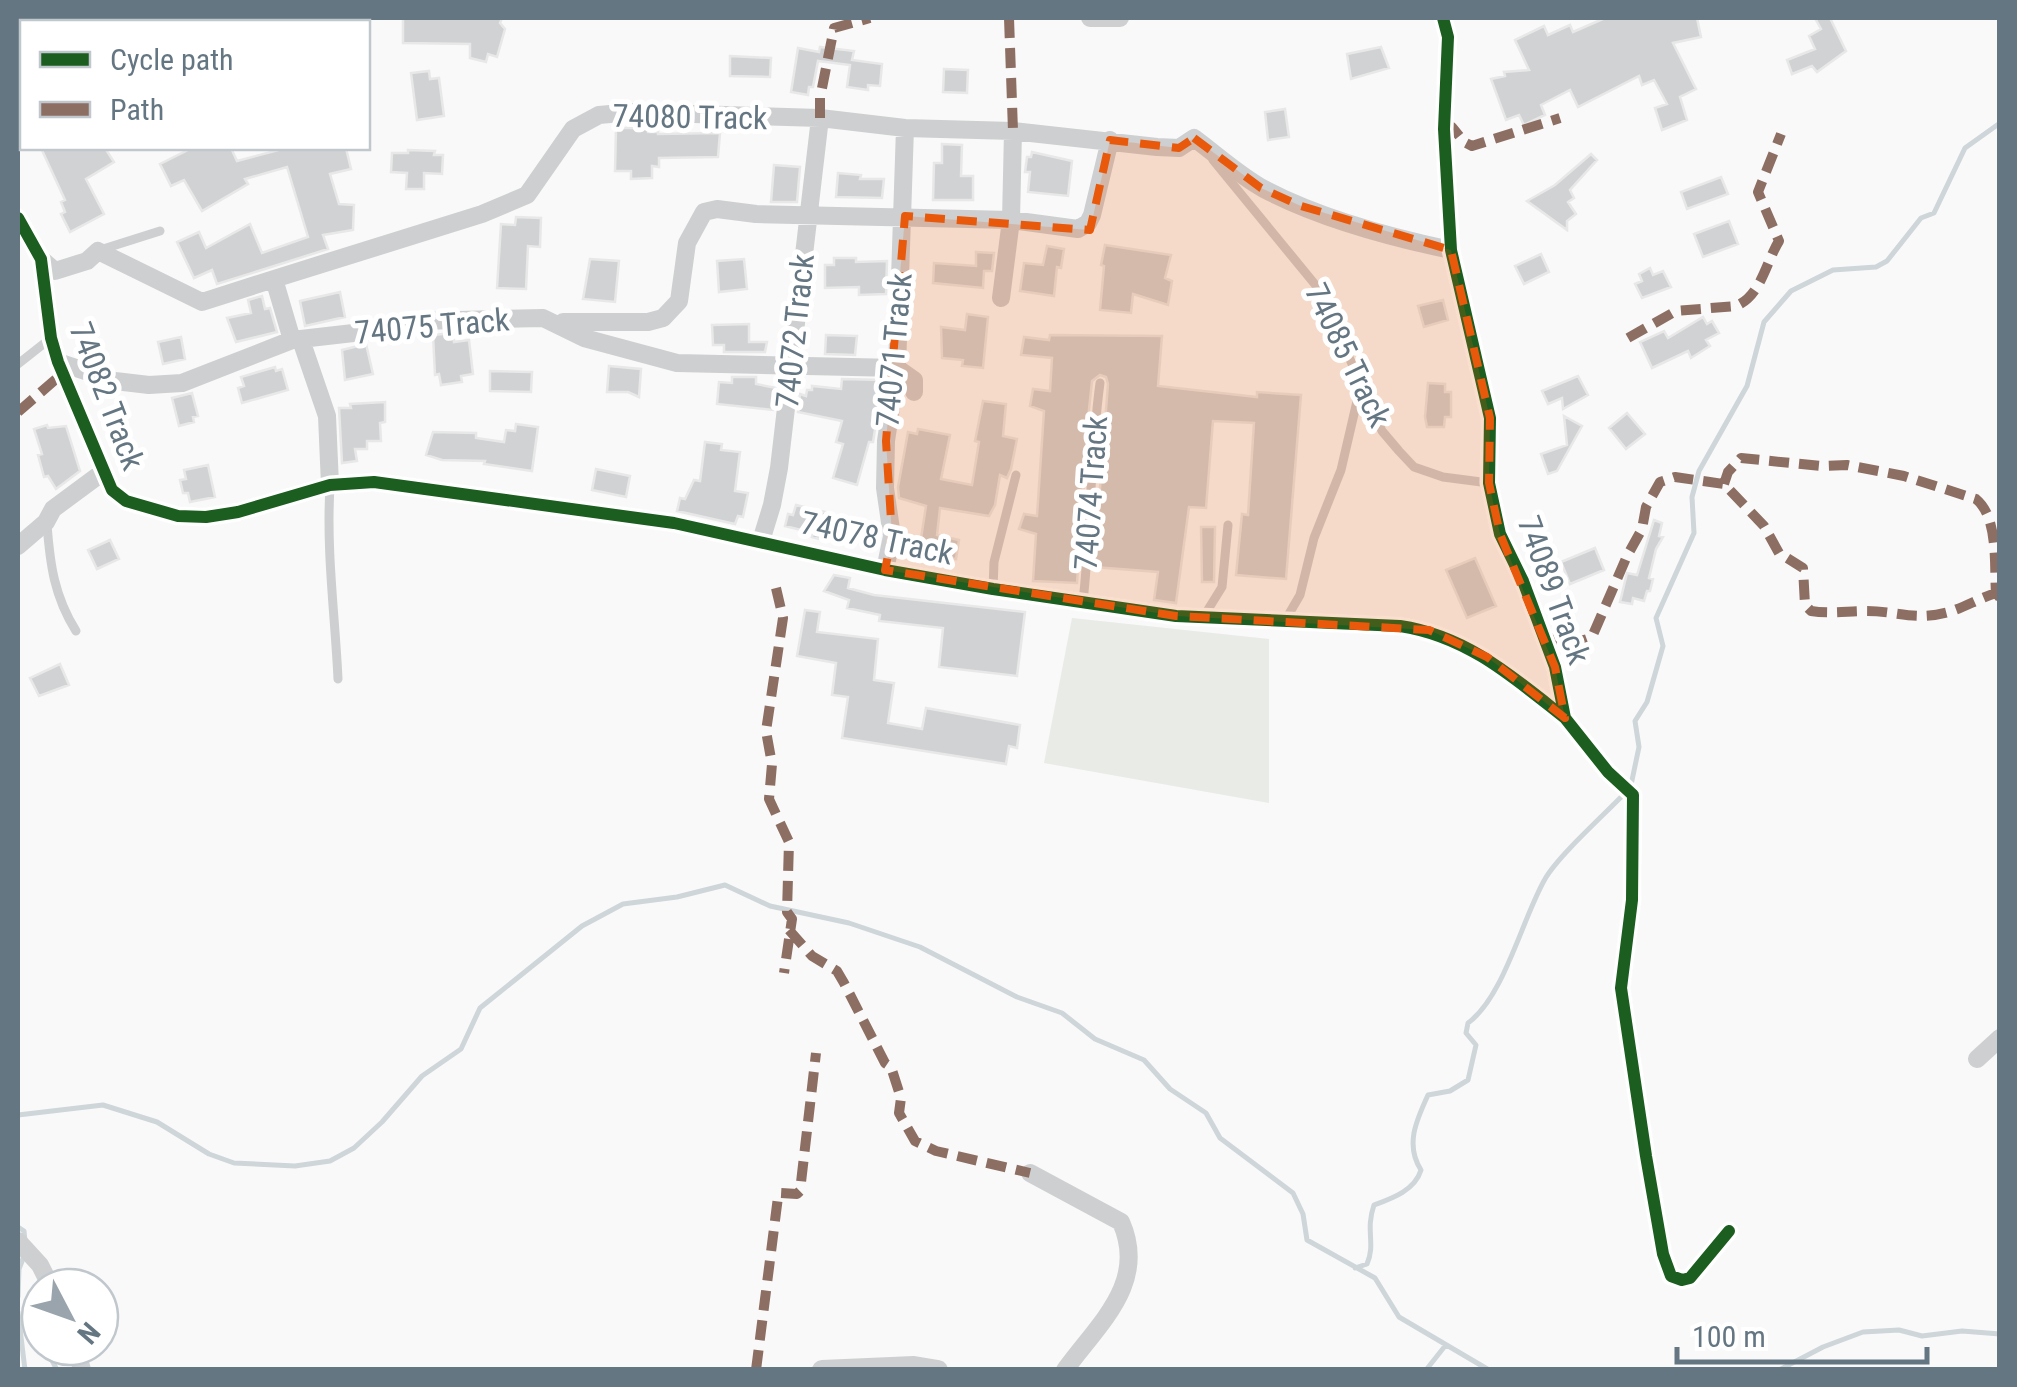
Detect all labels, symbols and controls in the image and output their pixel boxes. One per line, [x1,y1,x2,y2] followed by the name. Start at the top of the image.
[20,20,370,150] legend
[110,42,234,77] text: Cycle path
[110,92,164,127] text: Path
[612,97,768,137] street label: 74080 Track
[768,251,822,410] street label: 74072 Track
[868,271,920,429] street label: 74071 Track
[1297,277,1399,433] street label: 74085 Track
[353,300,511,352] street label: 74075 Track
[62,317,153,476] street label: 74082 Track
[1067,414,1115,572] street label: 74074 Track
[797,503,957,573] street label: 74078 Track
[1510,511,1599,670] street label: 74089 Track
[20,1267,120,1367] north arrow
[1677,1302,1927,1364] scale bar
[70,1316,107,1350] text: N
[1692,1319,1766,1354] text: 100 m

